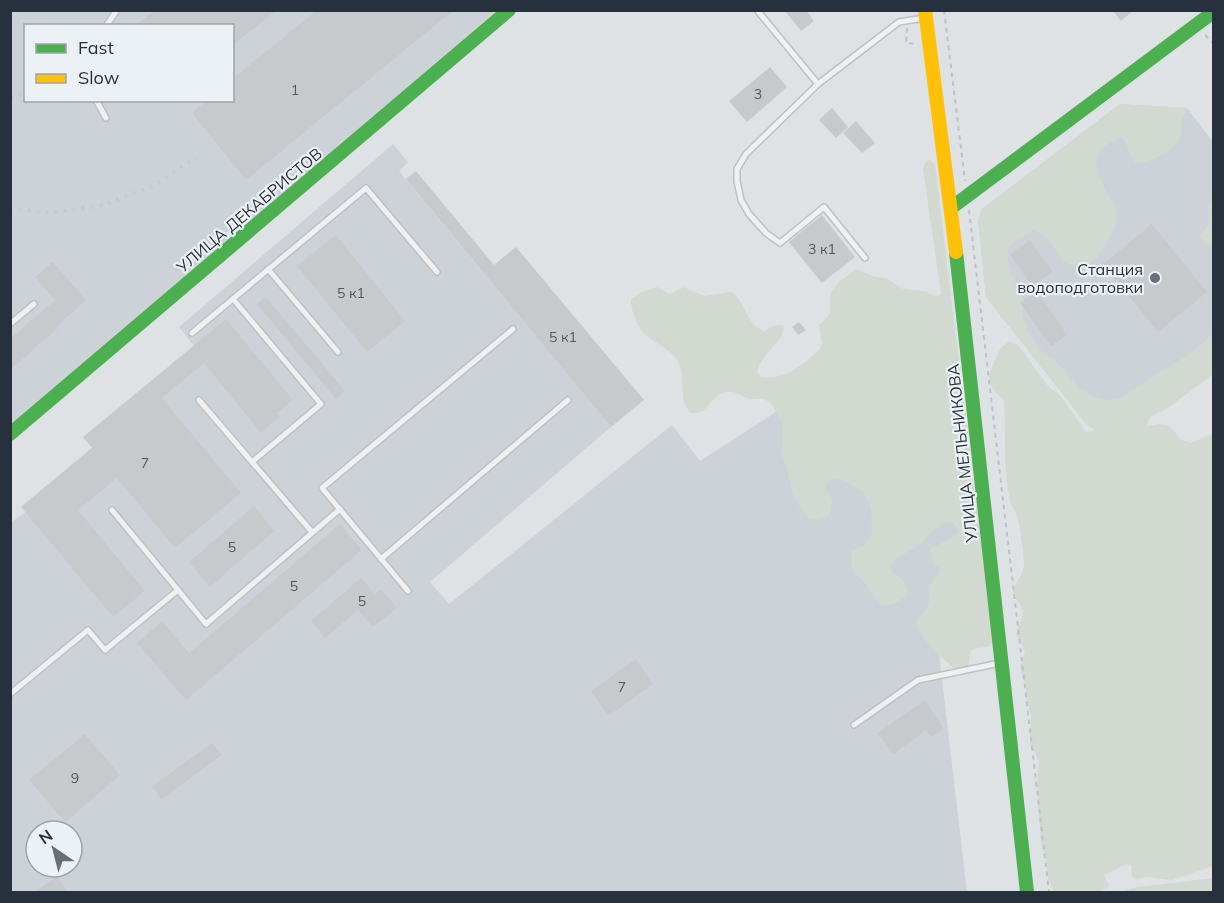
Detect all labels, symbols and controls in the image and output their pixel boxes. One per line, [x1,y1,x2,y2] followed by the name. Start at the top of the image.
[24,24,234,102] legend
[78,36,114,59] text: Fast
[78,66,120,89] text: Slow
[291,81,299,99] house number: 1
[754,85,762,103] house number: 3
[171,143,326,277] street label: УЛИЦА ДЕКАБРИСТОВ
[808,240,836,258] house number: 3 к1
[1017,259,1143,297] place label: Станция водоподготовки
[1148,271,1162,285] marker: Станция водоподготовки
[337,284,365,302] house number: 5 к1
[549,328,577,346] house number: 5 к1
[943,363,981,544] street label: УЛИЦА МЕЛЬНИКОВА
[141,454,149,472] house number: 7
[228,538,236,556] house number: 5
[290,577,298,595] house number: 5
[358,592,366,610] house number: 5
[618,678,626,696] house number: 7
[71,769,79,787] house number: 9
[24,819,84,879] north arrow
[35,825,56,848] text: N

